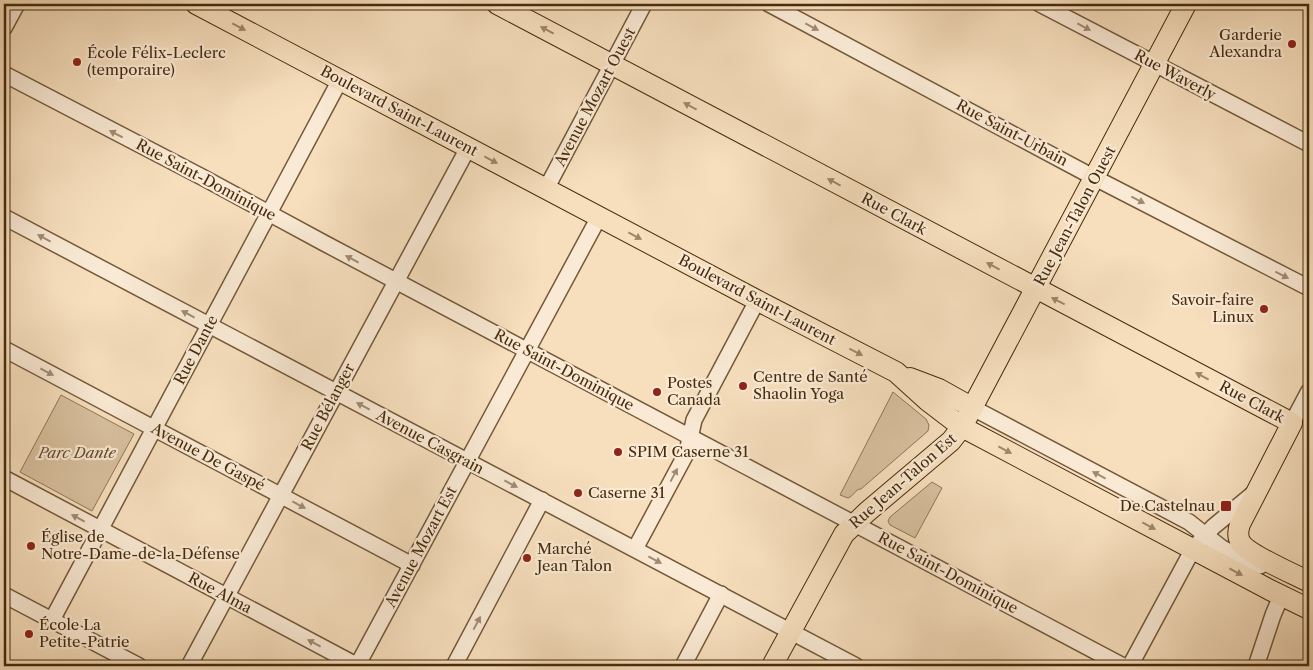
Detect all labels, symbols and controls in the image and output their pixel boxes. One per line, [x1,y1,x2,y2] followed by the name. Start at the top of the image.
[232,23,247,31] one-way arrow
[805,23,820,31] one-way arrow
[1076,23,1091,31] one-way arrow
[549,24,640,170] street label: Avenue Mozart Ouest
[1208,25,1282,61] place label: Garderie Alexandra
[539,26,554,34] one-way arrow
[1286,38,1298,50] marker: Garderie Alexandra
[87,43,226,79] place label: École Félix-Leclerc (temporaire)
[1131,45,1220,104] street label: Rue Waverly
[71,56,83,68] marker: École Félix-Leclerc (temporaire)
[317,61,482,160] street label: Boulevard Saint-Laurent
[953,95,1072,170] street label: Rue Saint-Urbain
[683,102,697,110] one-way arrow
[109,130,123,138] one-way arrow
[133,135,280,225] street label: Rue Saint-Dominique
[1030,142,1120,289] street label: Rue Jean-Talon Ouest
[484,156,498,164] one-way arrow
[826,178,841,186] one-way arrow
[858,188,931,239] street label: Rue Clark
[1131,196,1145,204] one-way arrow
[628,232,642,240] one-way arrow
[37,234,51,242] one-way arrow
[675,250,840,349] street label: Boulevard Saint-Laurent
[345,255,360,263] one-way arrow
[986,262,1000,271] one-way arrow
[1275,271,1289,279] one-way arrow
[1171,290,1254,326] place label: Savoir-faire Linux
[1051,297,1066,305] one-way arrow
[1258,303,1270,315] marker: Savoir-faire Linux
[181,310,195,318] one-way arrow
[169,312,222,388] street label: Rue Dante
[491,325,638,415] street label: Rue Saint-Dominique
[849,348,864,356] one-way arrow
[297,359,359,454] street label: Rue Bélanger
[753,367,868,403] place label: Centre de Santé Shaolin Yoga
[40,368,54,376] one-way arrow
[1195,372,1210,380] one-way arrow
[667,373,721,409] place label: Postes Canada
[1216,376,1289,427] street label: Rue Clark
[737,380,749,392] marker: Centre de Santé Shaolin Yoga
[651,386,663,398] marker: Postes Canada
[355,402,370,410] one-way arrow
[372,405,488,478] street label: Avenue Casgrain
[147,418,268,495] street label: Avenue De Gaspé
[845,428,961,532] street label: Rue Jean-Talon Est
[628,442,749,461] place label: SPIM Caserne 31
[37,443,116,462] park label: Parc Dante
[612,446,624,458] marker: SPIM Caserne 31
[998,446,1013,454] one-way arrow
[670,468,678,483] one-way arrow
[1092,471,1106,479] one-way arrow
[504,480,518,488] one-way arrow
[380,482,461,612] street label: Avenue Mozart Est
[588,483,666,502] place label: Caserne 31
[572,487,584,499] marker: Caserne 31
[1120,496,1215,515] place label: De Castelnau
[1219,499,1233,513] marker: De Castelnau
[292,501,306,509] one-way arrow
[71,514,85,522] one-way arrow
[1142,522,1156,530] one-way arrow
[41,527,240,563] place label: Église de Notre-Dame-de-la-Défense
[875,528,1022,618] street label: Rue Saint-Dominique
[535,539,613,575] place label: Marché Jean Talon
[25,540,37,552] marker: Église de Notre-Dame-de-la-Défense
[521,552,533,564] marker: Marché Jean Talon
[648,555,661,564] one-way arrow
[185,568,255,617] street label: Rue Alma
[1229,568,1244,576] one-way arrow
[39,615,129,651] place label: École La Petite-Patrie
[473,616,481,630] one-way arrow
[23,628,35,640] marker: École La Petite-Patrie
[307,639,322,647] one-way arrow

